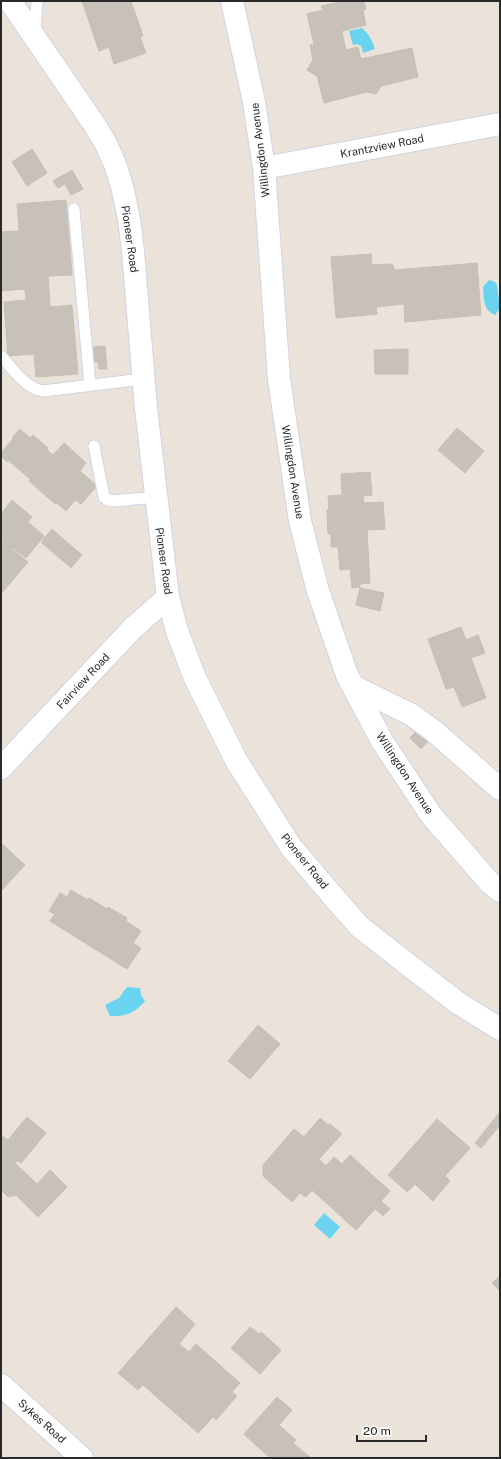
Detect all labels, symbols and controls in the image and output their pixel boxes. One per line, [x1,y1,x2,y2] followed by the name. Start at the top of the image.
[248,102,272,198] street label: Willingdon Avenue
[339,132,425,160] street label: Krantzview Road
[119,205,141,273] street label: Pioneer Road
[280,424,306,520] street label: Willingdon Avenue
[153,527,175,595] street label: Pioneer Road
[54,651,112,711] street label: Fairview Road
[374,730,436,816] street label: Willingdon Avenue
[279,831,331,891] street label: Pioneer Road
[16,1397,68,1445] street label: Sykes Road
[357,1417,426,1443] scale bar
[363,1424,391,1438] text: 20 m

